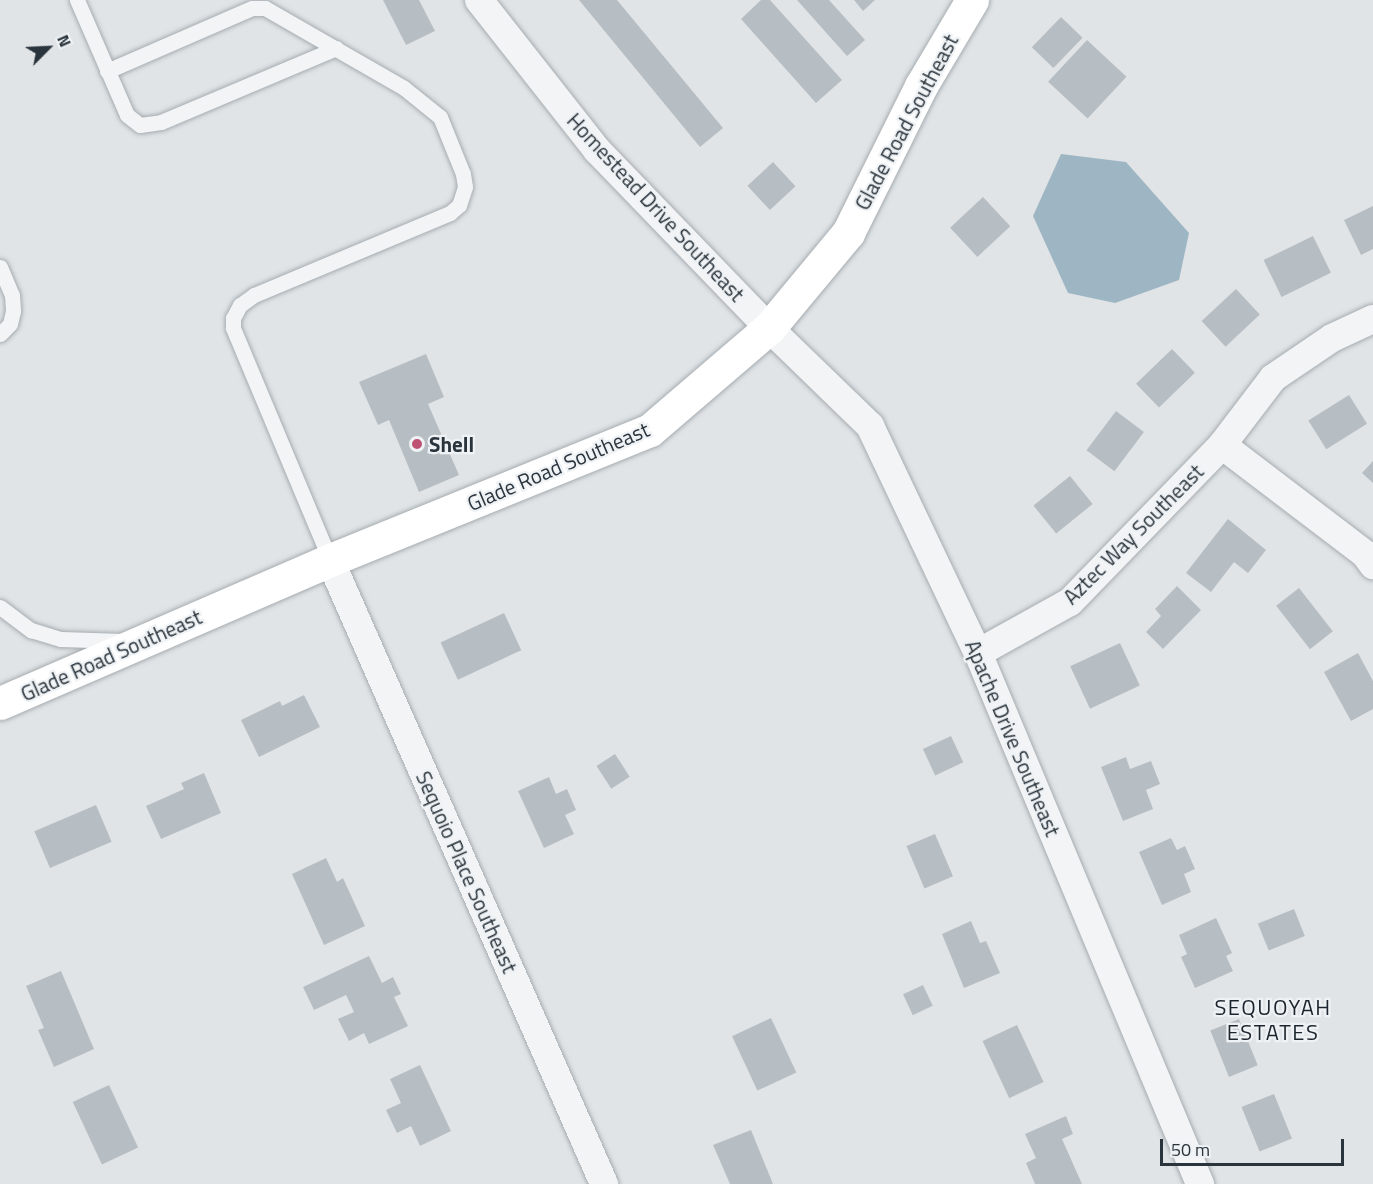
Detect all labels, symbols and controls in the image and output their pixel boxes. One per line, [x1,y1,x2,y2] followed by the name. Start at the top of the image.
[18,18,78,78] north arrow
[849,30,963,214] street label: Glade Road Southeast
[51,31,78,51] text: N
[562,108,750,306] street label: Homestead Drive Southeast
[463,416,653,516] street label: Glade Road Southeast
[429,431,474,457] place label: Shell
[410,437,424,451] marker: Shell
[1058,459,1208,609] street label: Aztec Way Southeast
[17,604,205,706] street label: Glade Road Southeast
[960,636,1066,840] street label: Apache Drive Southeast
[411,767,523,977] street label: Sequoio Place Southeast
[1214,994,1332,1046] district label: SEQUOYAH ESTATES
[1163,1127,1348,1165] scale bar
[1171,1136,1210,1163] text: 50 m

